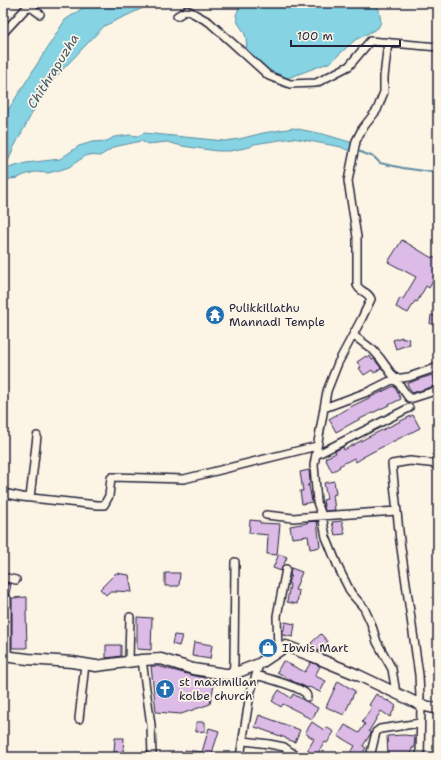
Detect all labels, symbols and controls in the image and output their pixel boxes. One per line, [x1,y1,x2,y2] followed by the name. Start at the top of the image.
[291,22,400,48] scale bar
[297,28,333,44] text: 100 m
[23,30,83,112] water label: Chithrapuzha
[229,300,325,330] place label: Pulikkillathu Mannadi Temple
[204,304,226,326] temple icon: Pulikkillathu Mannadi Temple
[257,637,279,659] shop icon: Ibwis Mart
[282,640,349,656] place label: Ibwis Mart
[179,674,257,704] place label: st maximilian kolbe church
[154,678,176,700] church icon: st maximilian kolbe church

